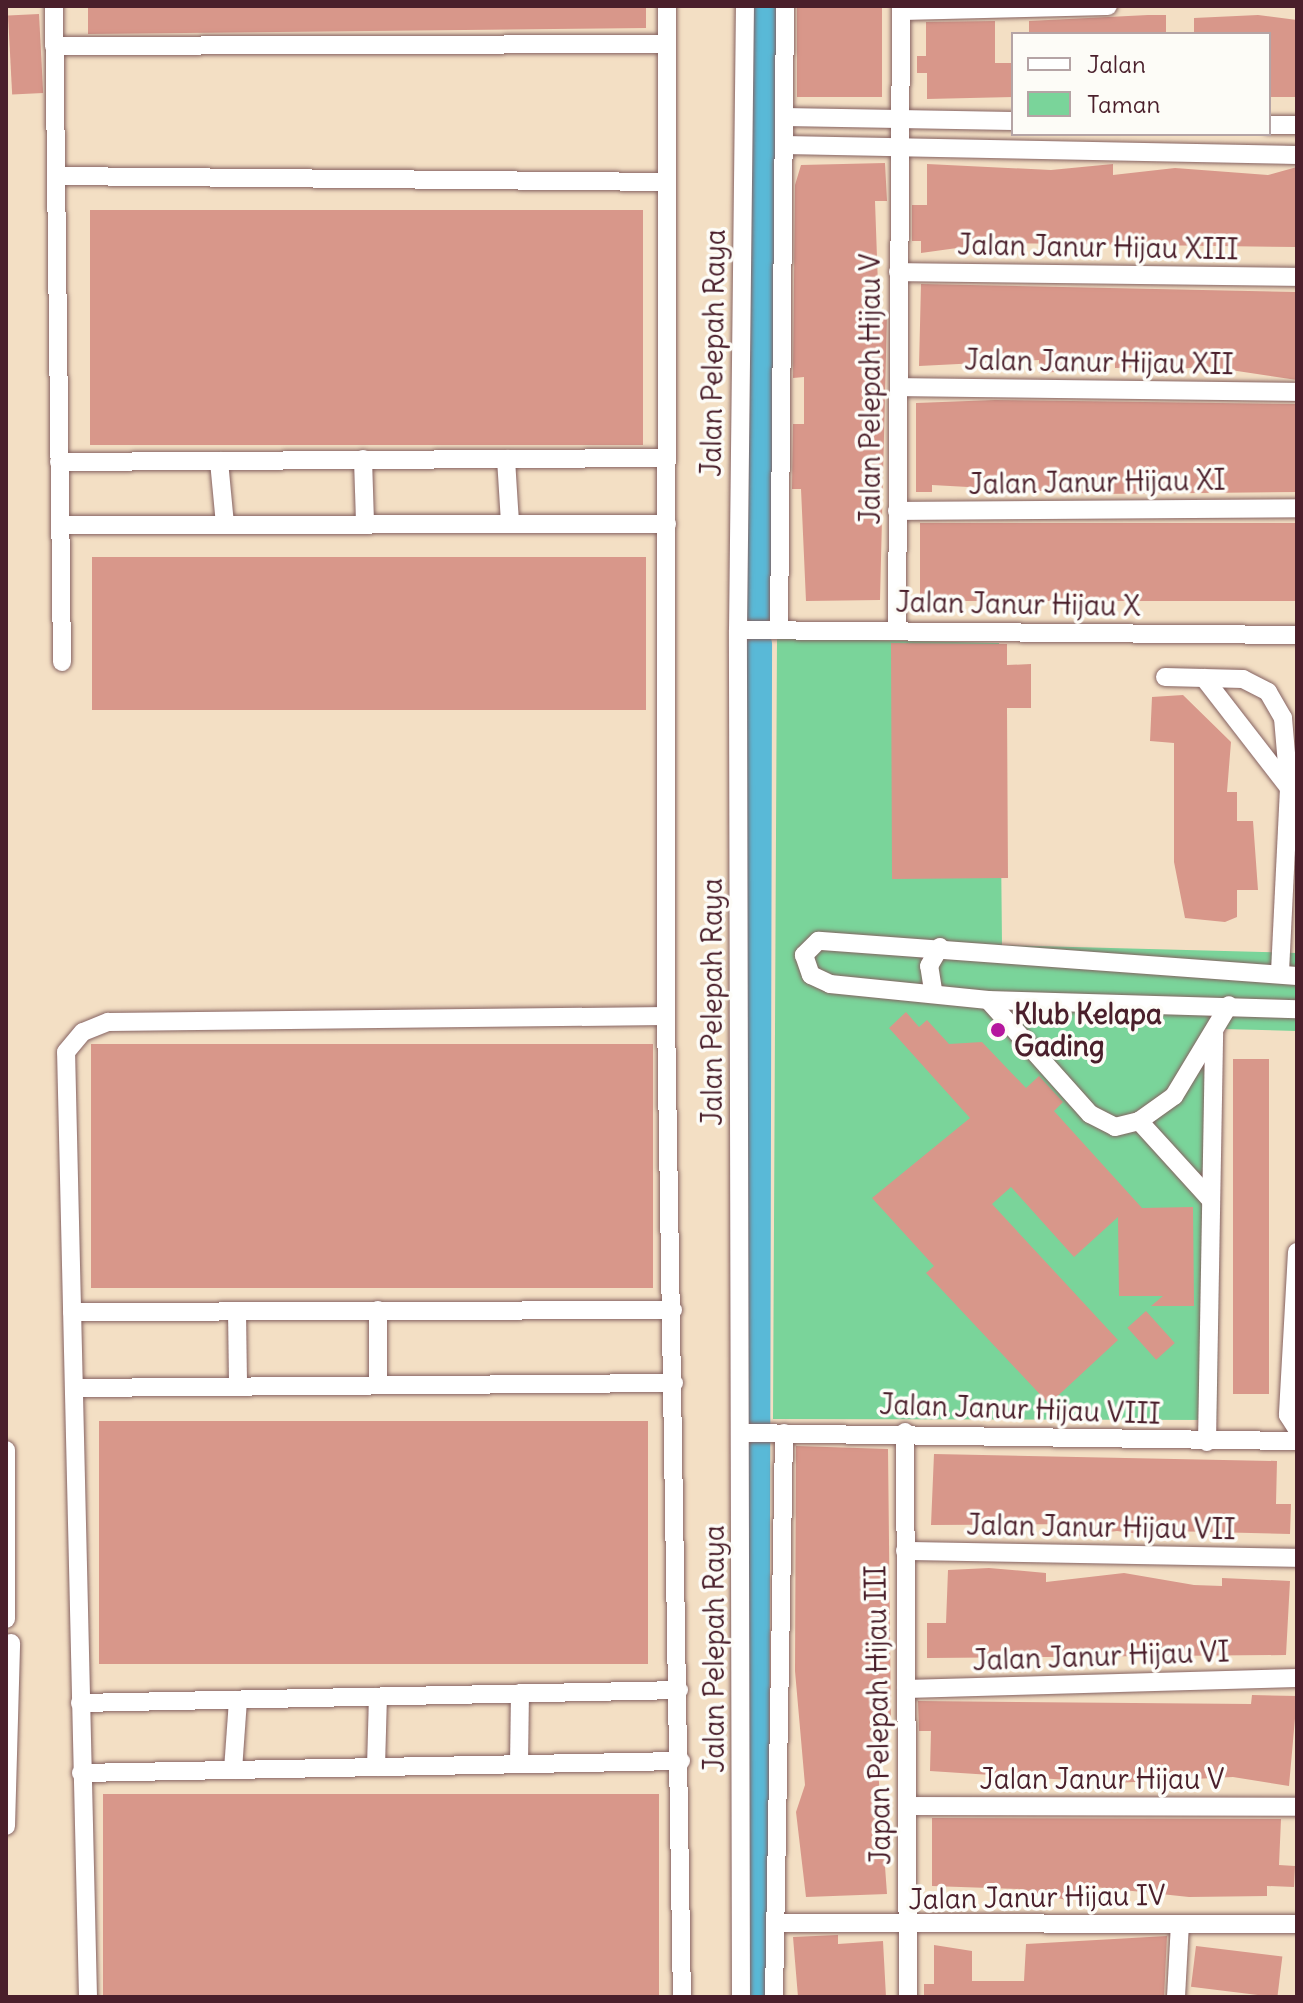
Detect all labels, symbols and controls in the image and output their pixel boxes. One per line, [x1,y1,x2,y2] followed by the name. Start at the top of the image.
[1011,32,1271,136] legend
[1087,49,1146,79] text: Jalan
[1087,89,1160,119] text: Taman
[957,228,1239,266] street label: Jalan Janur Hijau XIII
[694,229,732,477] street label: Jalan Pelepah Raya
[853,253,887,525] street label: Jalan Pelepah Hijau V
[964,343,1234,381] street label: Jalan Janur Hijau XII
[968,463,1226,501] street label: Jalan Janur Hijau XI
[895,585,1141,623] street label: Jalan Janur Hijau X
[695,878,729,1126] street label: Jalan Pelepah Raya
[1014,997,1162,1063] place label: Klub Kelapa Gading
[989,1021,1007,1039] marker: Klub Kelapa Gading
[879,1387,1161,1431] street label: Jalan Janur Hijau VIII
[966,1508,1236,1546] street label: Jalan Janur Hijau VII
[697,1525,731,1773] street label: Jalan Pelepah Raya
[859,1565,897,1865] street label: Japan Pelepah Hijau III
[972,1635,1230,1677] street label: Jalan Janur Hijau VI
[980,1762,1224,1796] street label: Jalan Janur Hijau V
[908,1878,1166,1916] street label: Jalan Janur Hijau IV

